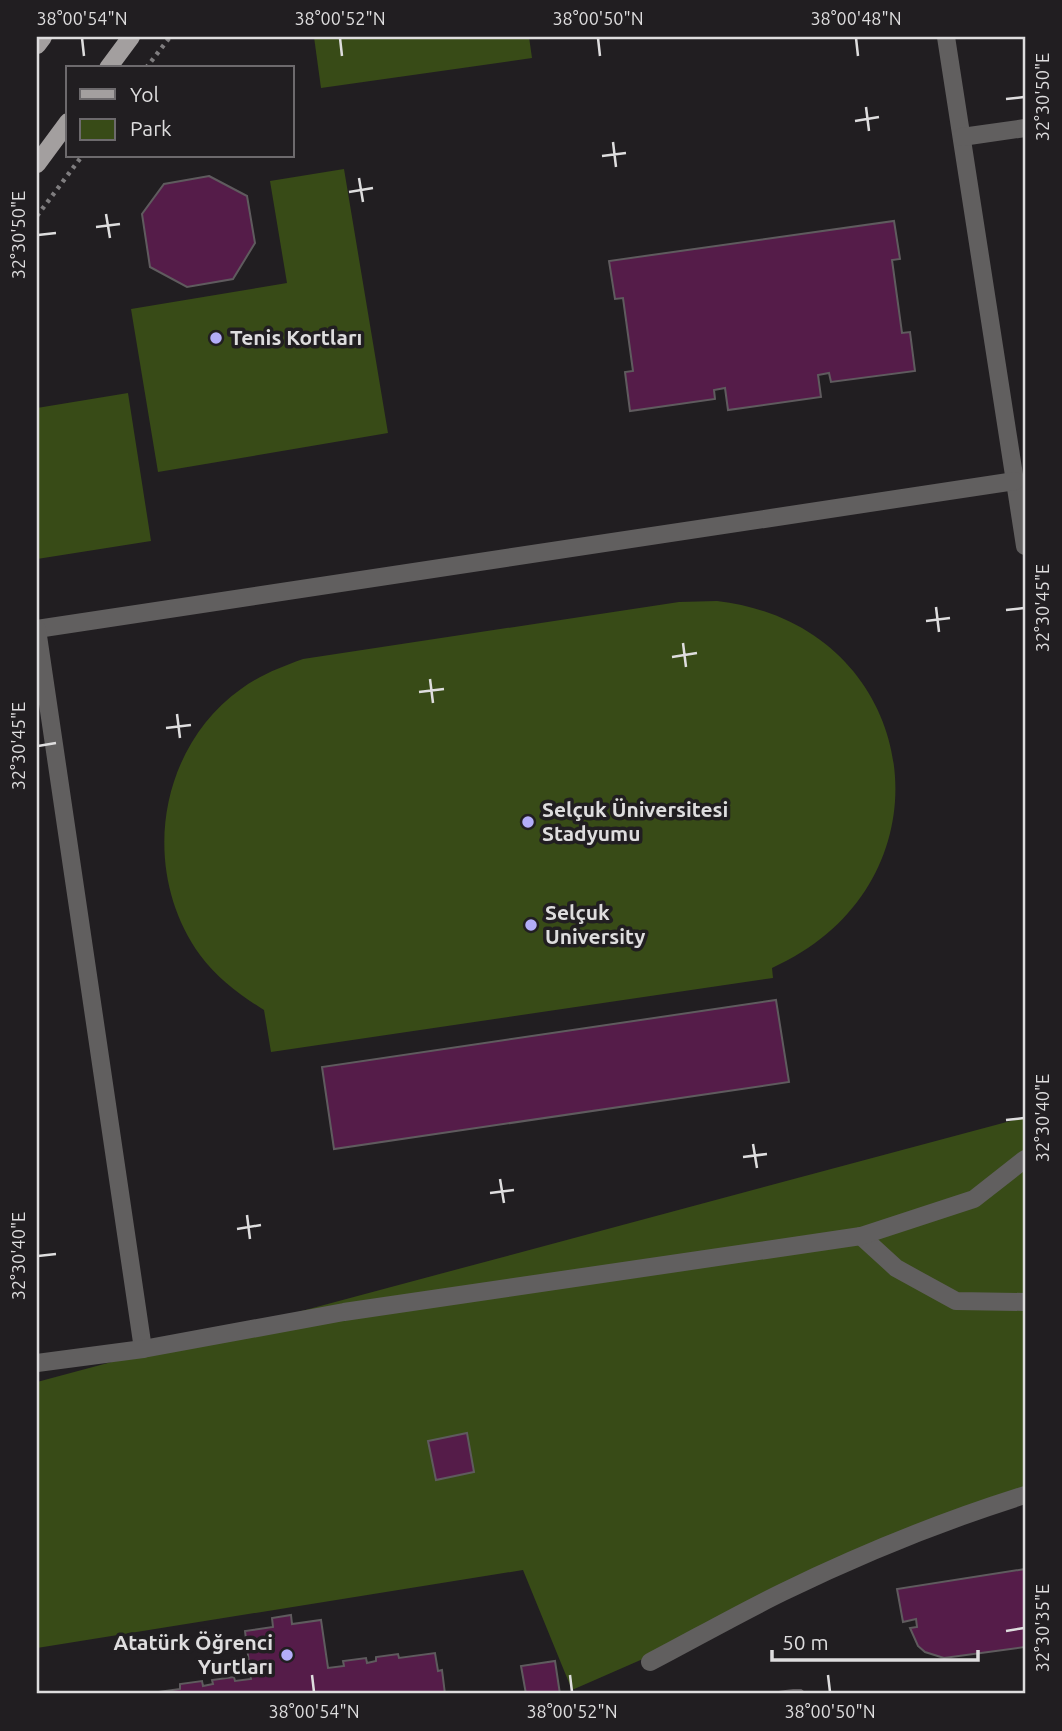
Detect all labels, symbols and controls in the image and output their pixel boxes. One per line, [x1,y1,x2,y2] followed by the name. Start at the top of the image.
[36,8,128,28] text: 38°00'54"N
[294,8,386,28] text: 38°00'52"N
[552,8,644,28] text: 38°00'50"N
[810,8,902,28] text: 38°00'48"N
[1032,53,1052,141] text: 32°30'50"E
[66,66,294,158] legend
[130,82,159,106] text: Yol
[130,116,172,140] text: Park
[8,191,28,279] text: 32°30'50"E
[230,325,362,349] place label: Tenis Kortları
[208,330,224,346] marker: Tenis Kortları
[1032,564,1052,652] text: 32°30'45"E
[8,702,28,790] text: 32°30'45"E
[542,797,728,845] place label: Selçuk Üniversitesi Stadyumu
[520,814,536,830] marker: Selçuk Üniversitesi Stadyumu
[545,900,645,948] place label: Selçuk University
[523,917,539,933] marker: Selçuk University
[1032,1074,1052,1162] text: 32°30'40"E
[8,1212,28,1300] text: 32°30'40"E
[1032,1584,1052,1672] text: 32°30'35"E
[772,1619,978,1663] scale bar
[113,1630,273,1678] place label: Atatürk Öğrenci Yurtları
[782,1630,829,1654] text: 50 m
[279,1647,295,1663] marker: Atatürk Öğrenci Yurtları
[268,1701,360,1721] text: 38°00'54"N
[526,1701,618,1721] text: 38°00'52"N
[784,1701,876,1721] text: 38°00'50"N

